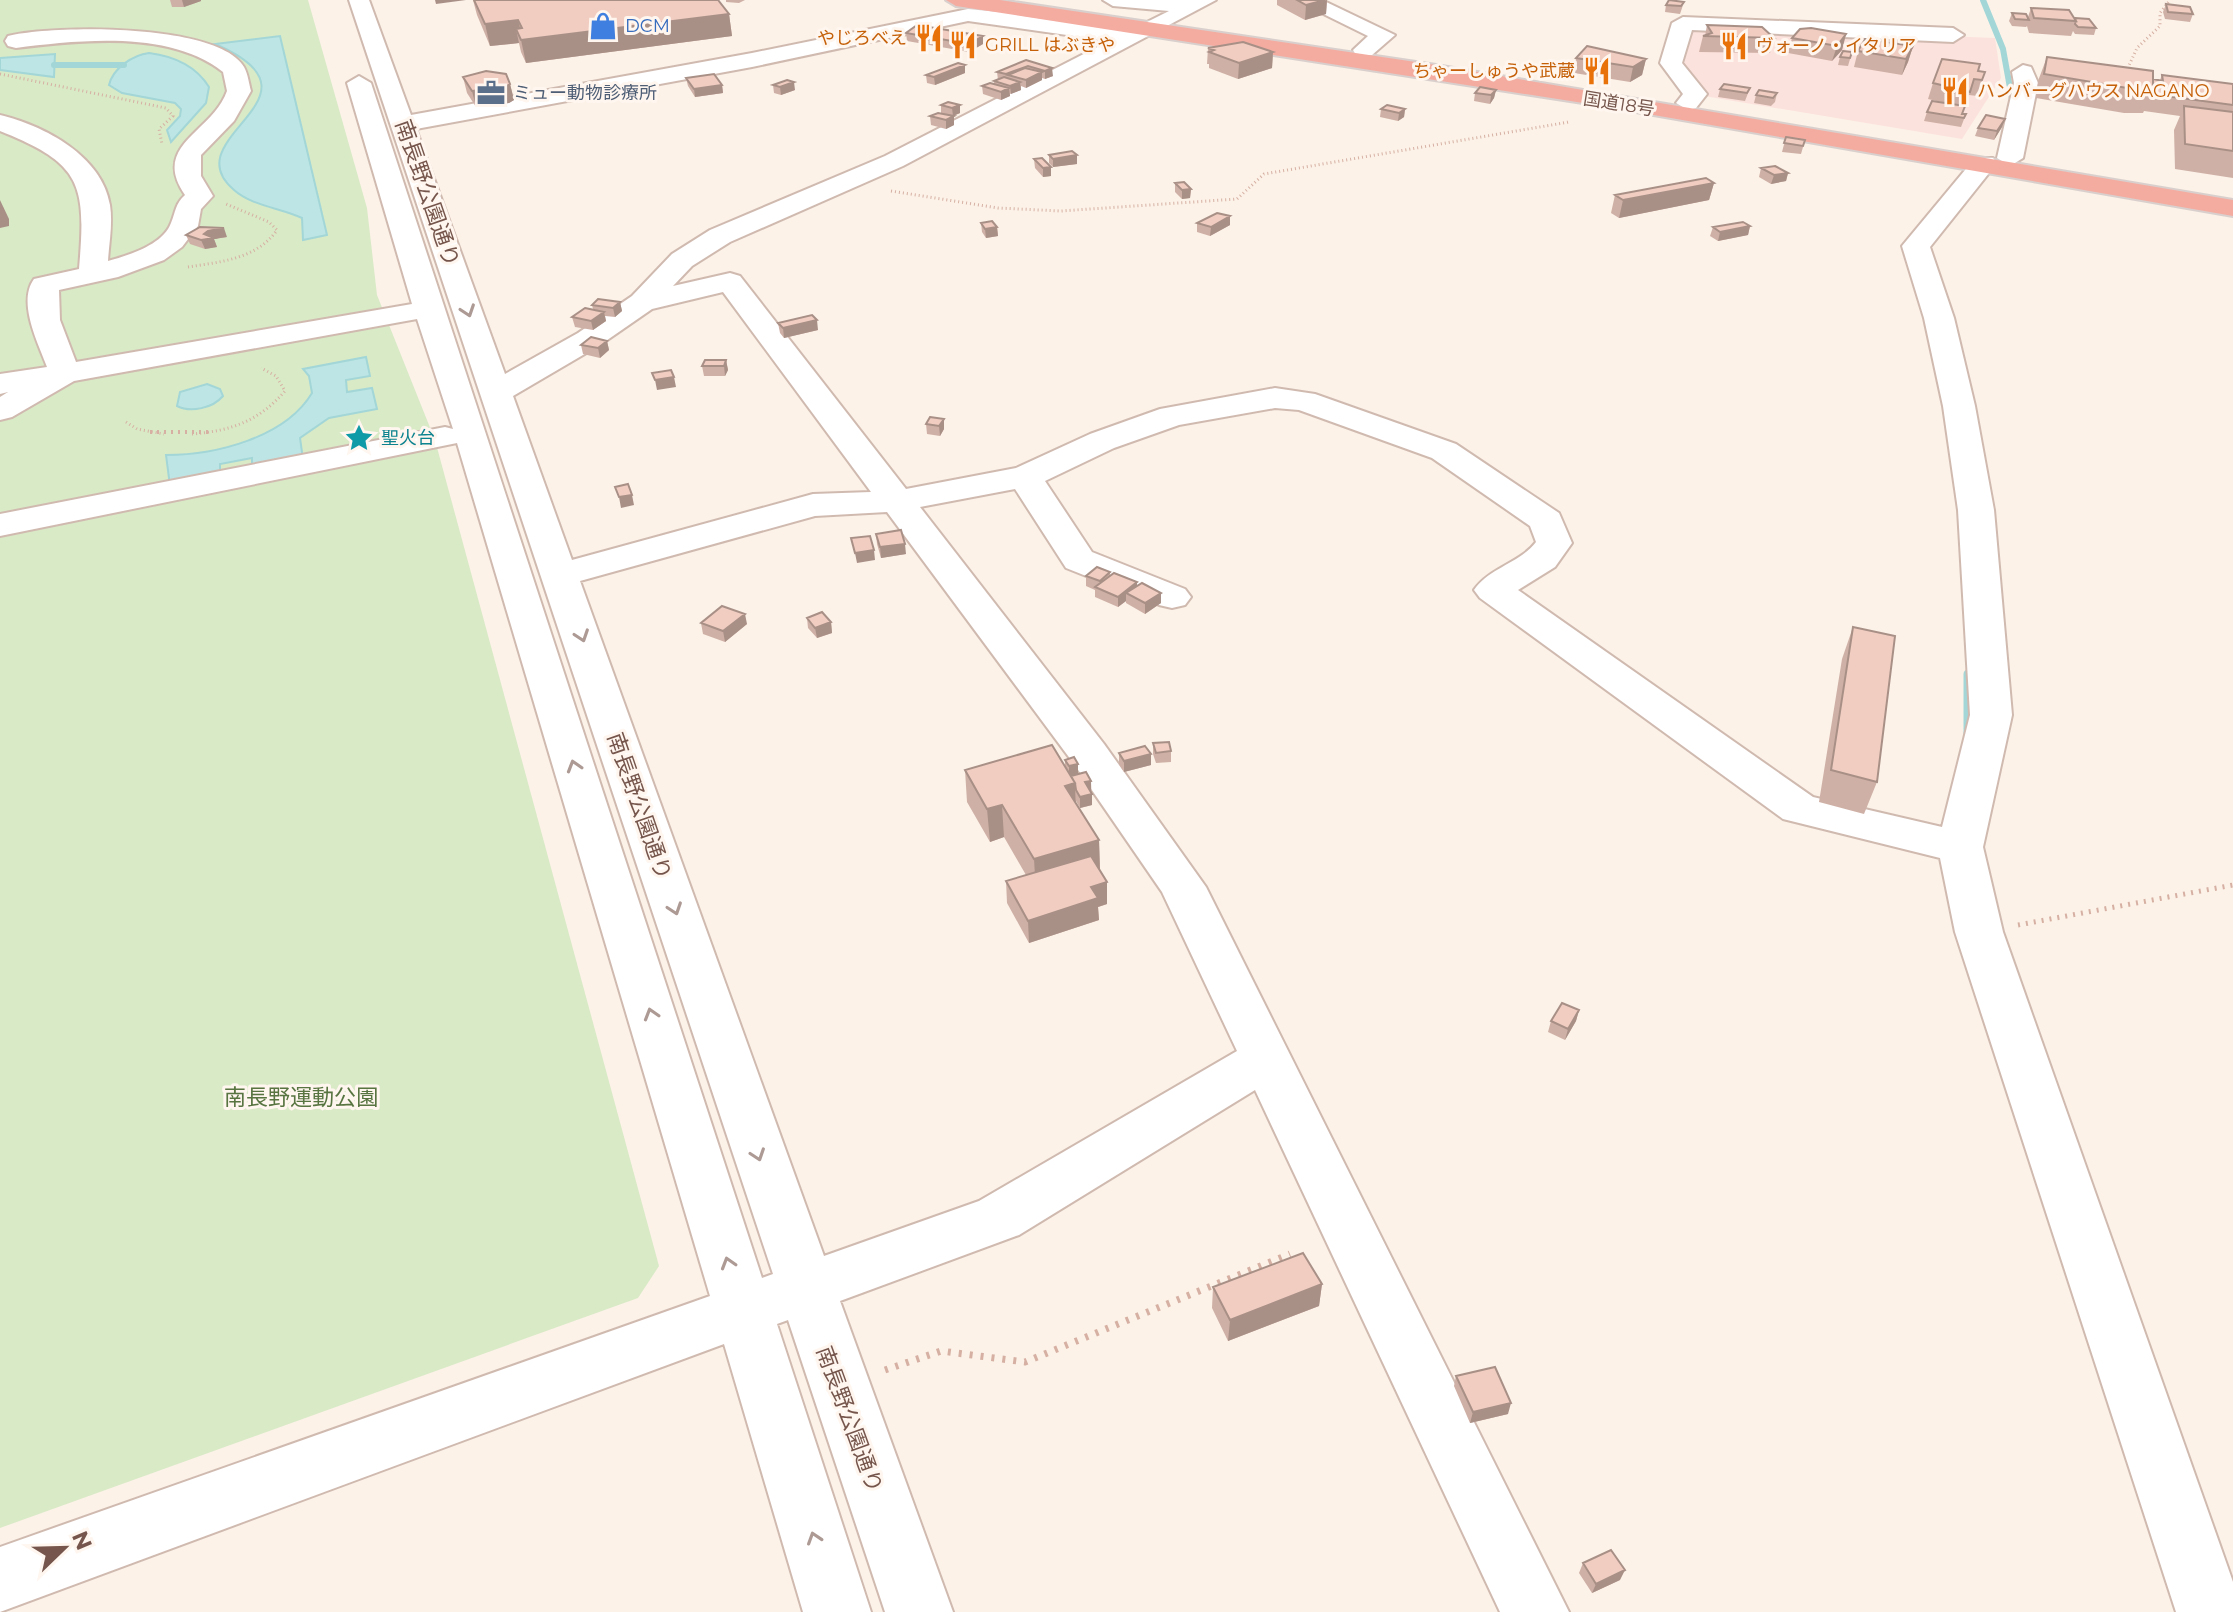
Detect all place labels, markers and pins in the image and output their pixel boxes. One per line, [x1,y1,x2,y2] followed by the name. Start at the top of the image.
[588,11,618,41] shop icon: DCM
[625,15,670,37] place label: DCM
[914,23,944,53] restaurant icon: やじろべえ
[817,27,907,49] place label: やじろべえ
[948,30,978,60] restaurant icon: GRILL はぶきや
[1719,31,1749,61] restaurant icon: ヴォーノ・イタリア
[985,34,1115,56] place label: GRILL はぶきや
[1756,35,1916,57] place label: ヴォーノ・イタリア
[1582,56,1612,86] restaurant icon: ちゃーしゅうや武蔵
[1413,60,1575,82] place label: ちゃーしゅうや武蔵
[1940,76,1970,106] restaurant icon: ハンバーグハウス NAGANO
[476,78,506,108] office icon: ミュー動物診療所
[1977,80,2210,102] place label: ハンバーグハウス NAGANO
[513,82,657,104] place label: ミュー動物診療所
[344,423,374,453] place icon: 聖火台
[381,427,435,449] place label: 聖火台

